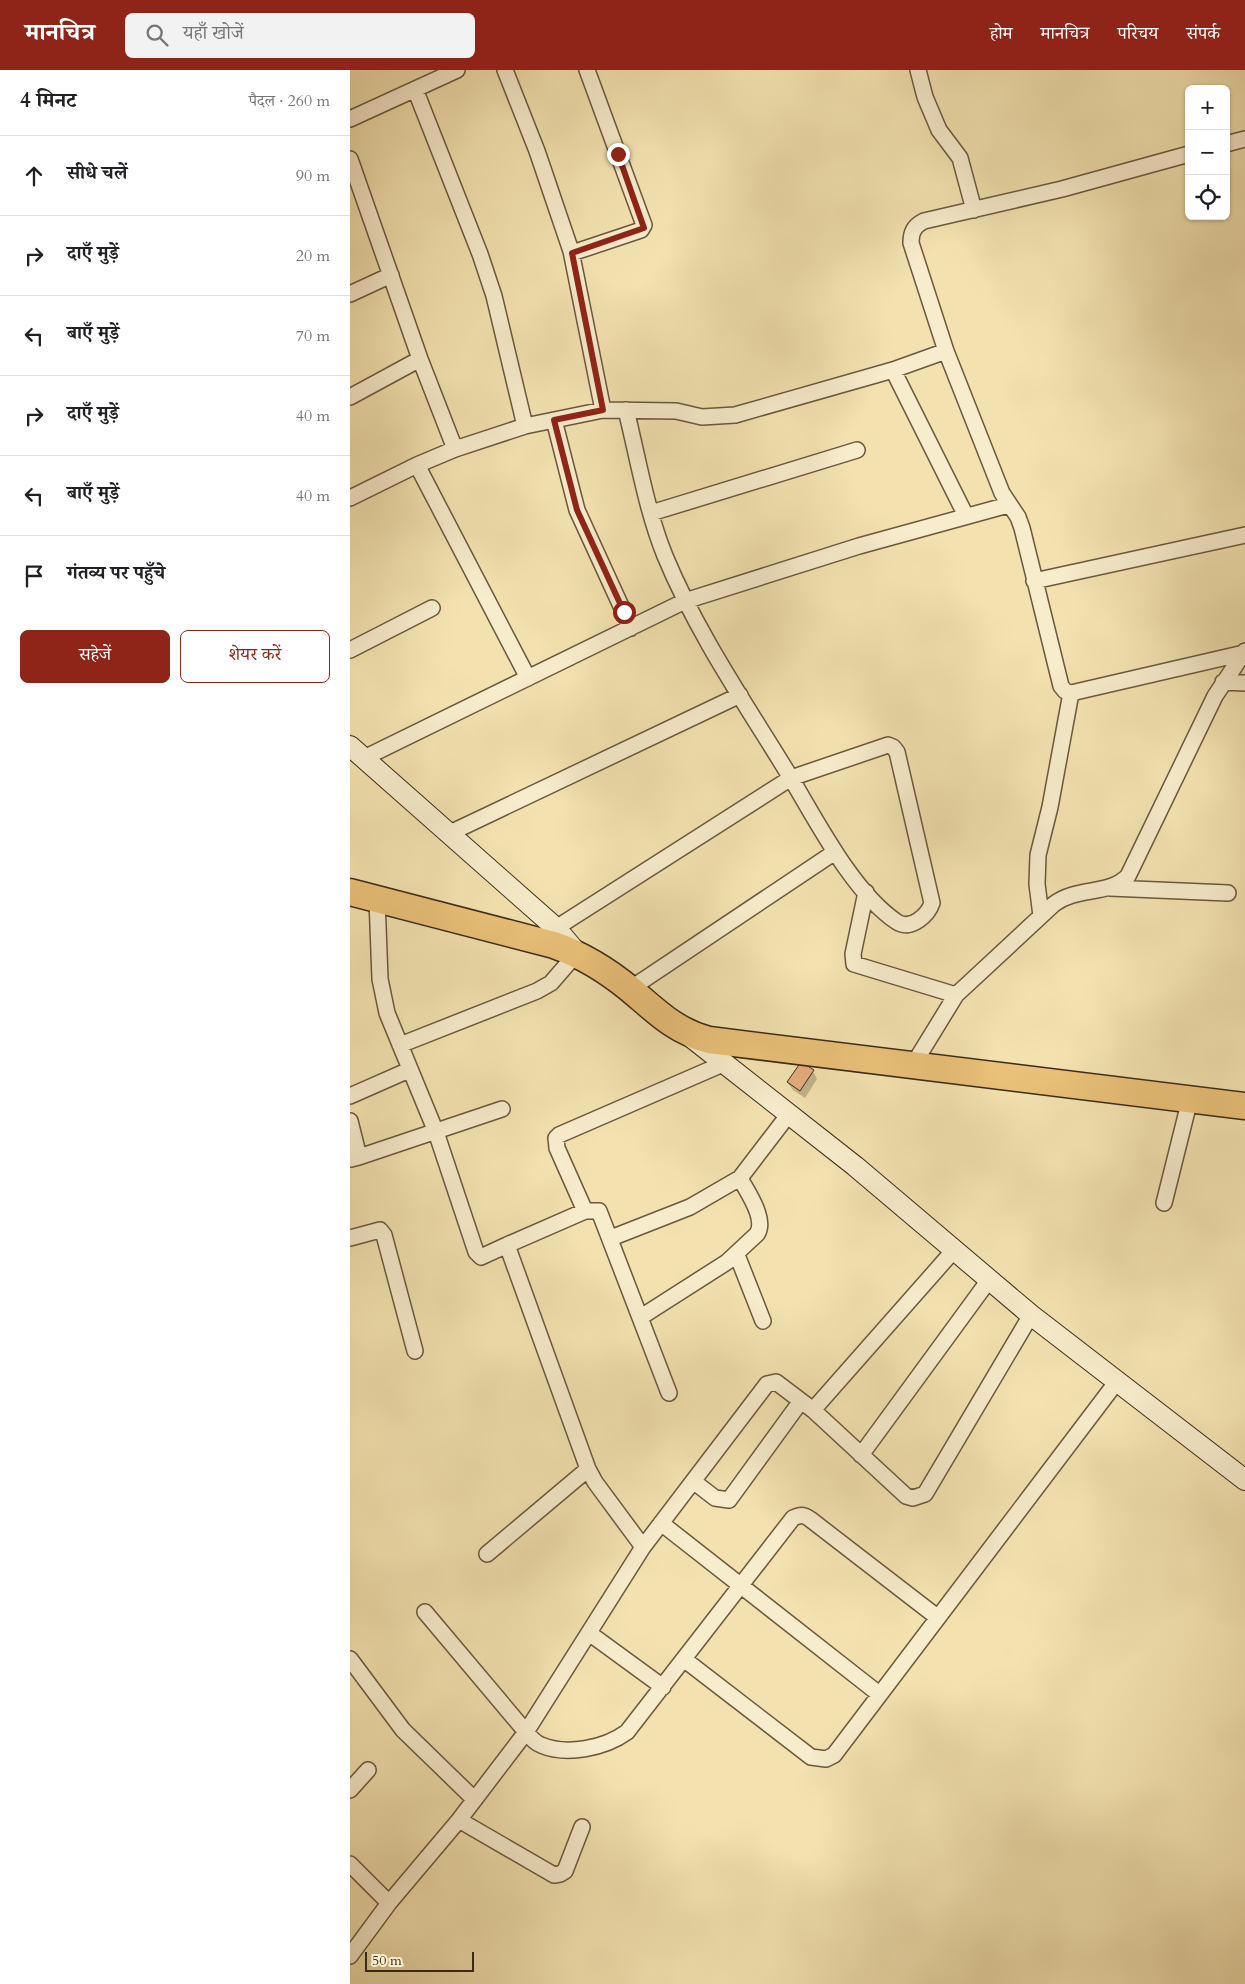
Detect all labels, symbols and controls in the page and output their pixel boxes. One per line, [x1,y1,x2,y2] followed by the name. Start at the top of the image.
[125,13,475,58] search box
[25,16,95,49] text: मानचित्र
[183,20,244,46] text: यहाँ खोजें
[143,21,171,49] icon: search
[990,21,1013,46] text: होम
[1041,21,1089,46] text: मानचित्र
[1117,21,1158,46] text: परिचय
[1186,21,1220,46] text: संपर्क
[1185,85,1230,220] map controls
[1185,85,1230,130] button: +
[20,86,76,115] text: 4 मिनट
[249,90,330,112] text: पैदल · 260 m
[1185,130,1230,175] button: −
[607,143,630,166] route end
[67,160,127,186] text: सीधे चलें
[20,162,48,190] icon: ahead
[296,165,330,187] text: 90 m
[1185,175,1230,220] button: locate
[67,240,119,266] text: दाएँ मुड़ें
[20,242,48,270] icon: right
[296,245,330,267] text: 20 m
[67,320,119,346] text: बाएँ मुड़ें
[20,322,48,350] icon: left
[296,325,330,347] text: 70 m
[67,400,119,426] text: दाएँ मुड़ें
[20,402,48,430] icon: right
[296,405,330,427] text: 40 m
[67,480,119,506] text: बाएँ मुड़ें
[20,482,48,510] icon: left
[296,485,330,507] text: 40 m
[67,560,165,586] text: गंतव्य पर पहुँचे
[20,562,48,590] icon: arrive
[613,601,636,624] route start
[20,630,170,683] button: सहेजें
[180,630,330,683] button: शेयर करें
[365,1949,474,1972] scale bar
[372,1951,402,1970] text: 50 m

